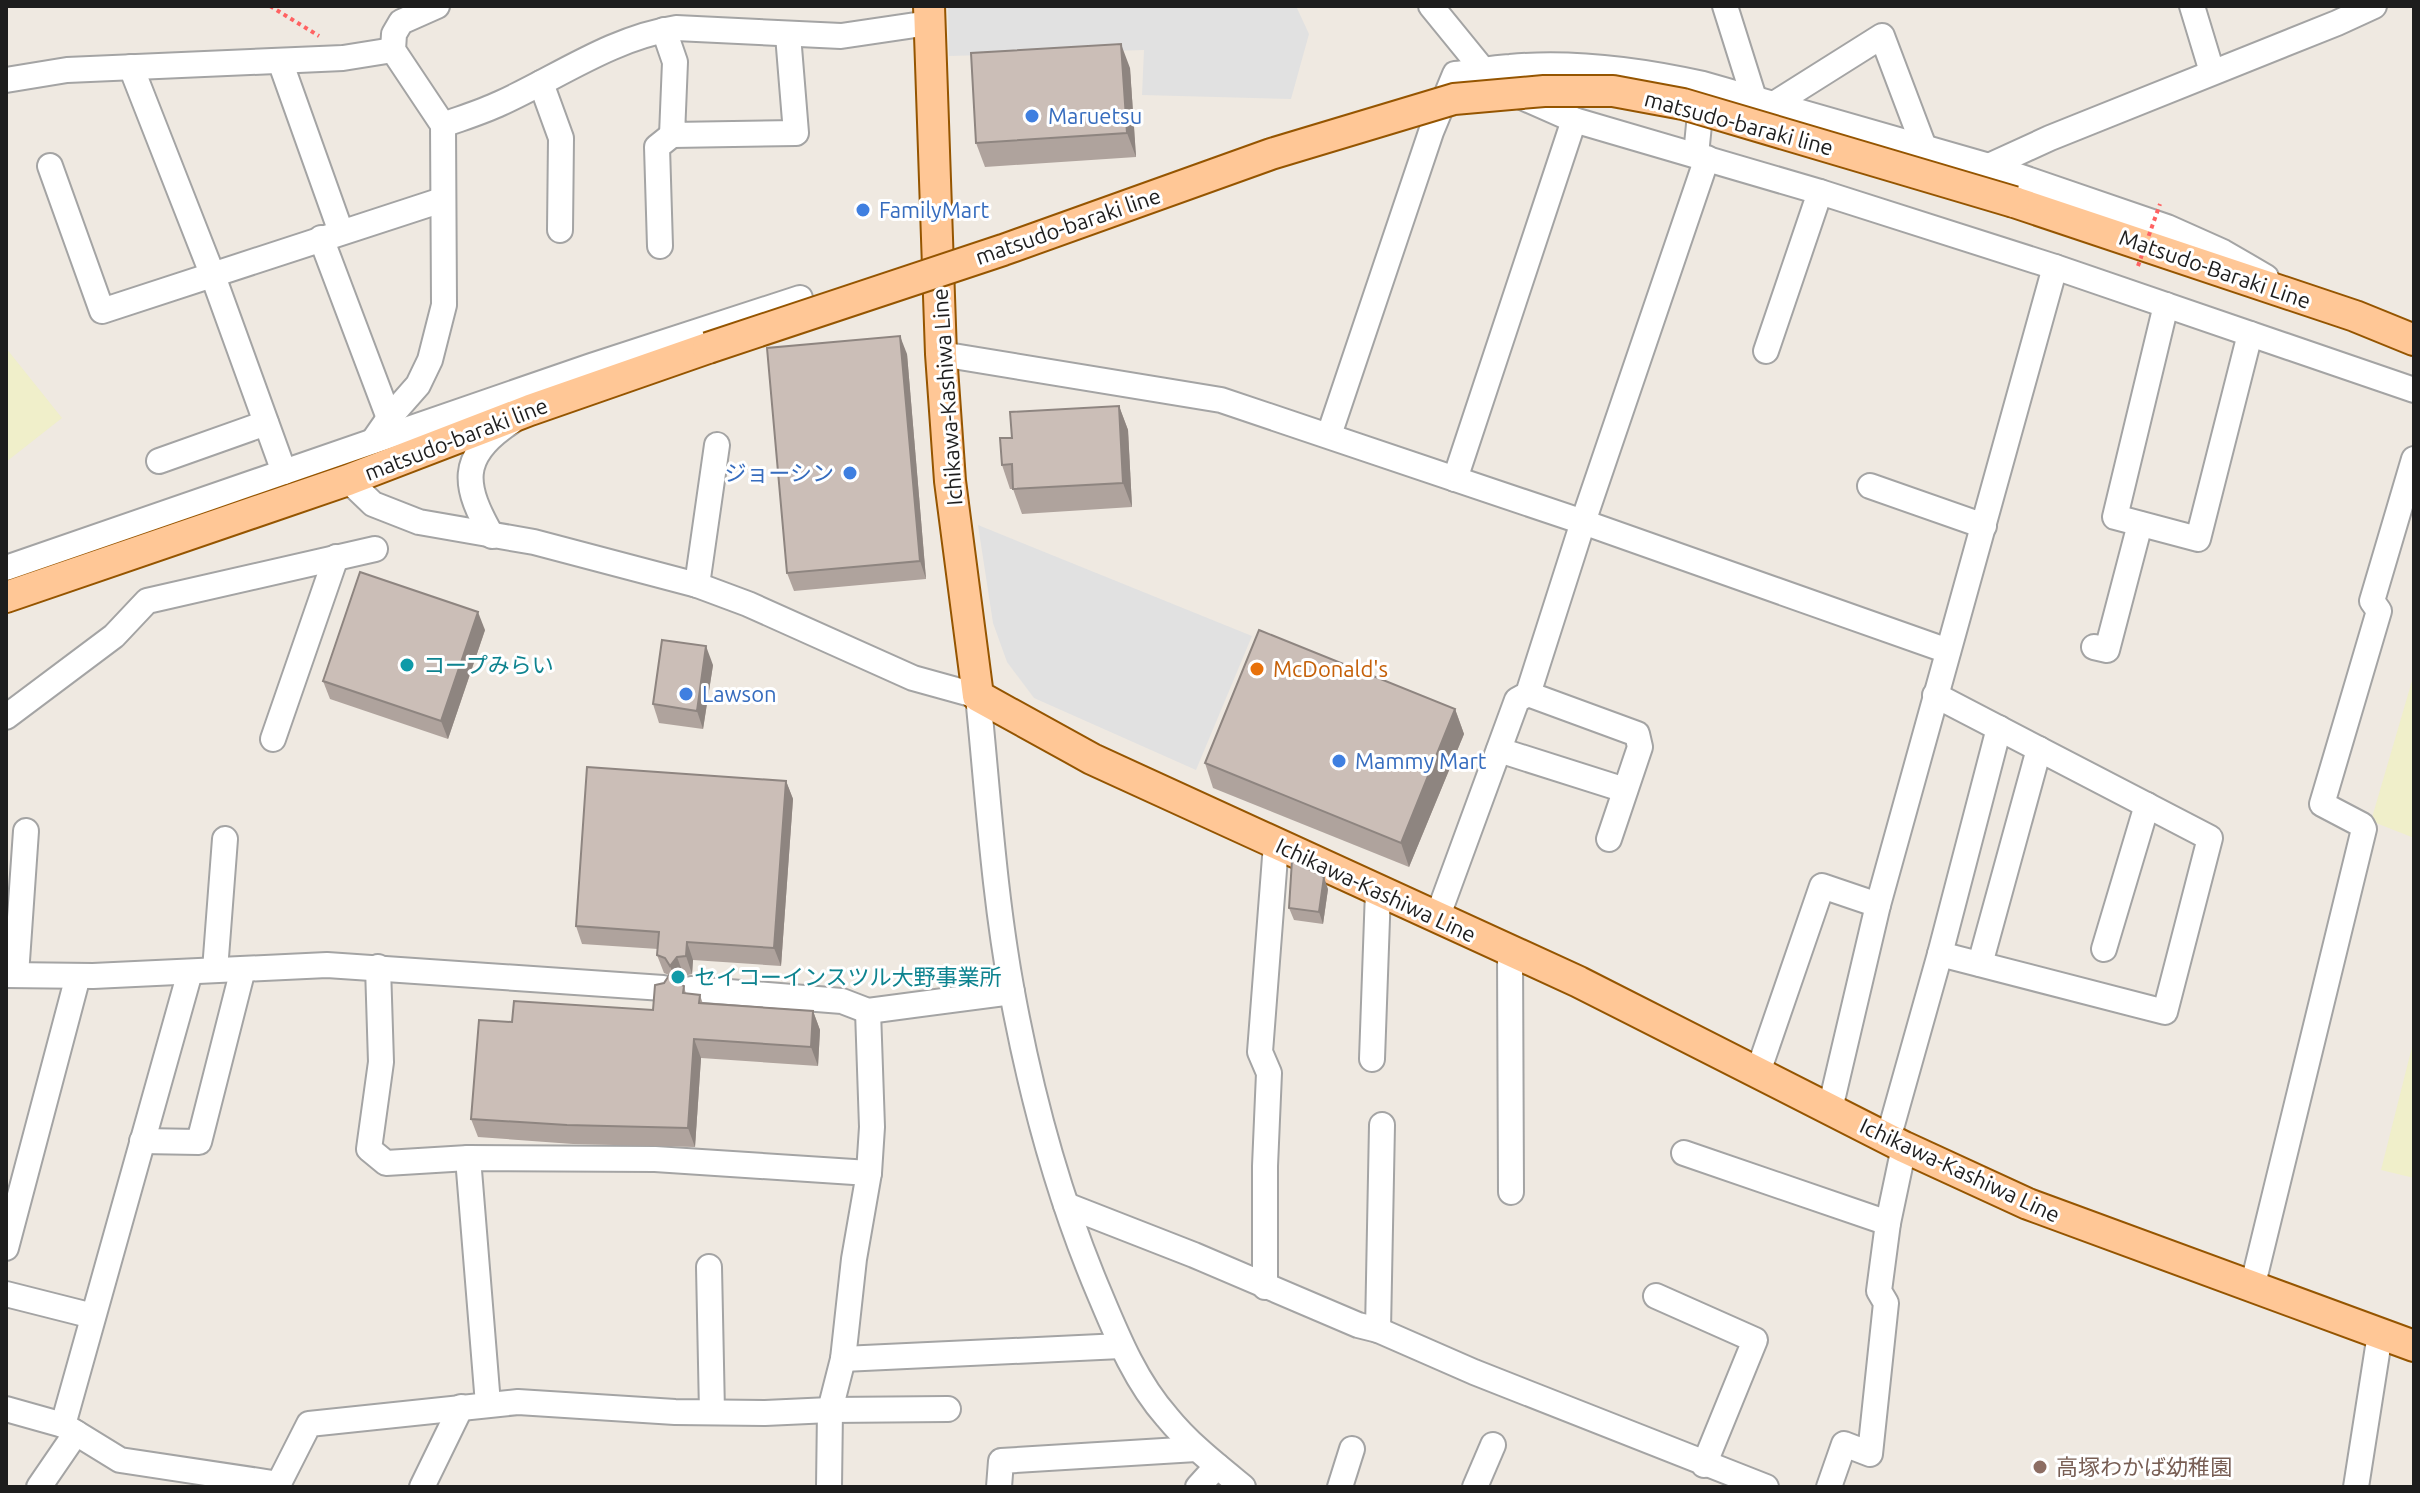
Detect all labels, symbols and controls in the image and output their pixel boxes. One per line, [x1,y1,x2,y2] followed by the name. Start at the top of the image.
[1642,85,1836,160] street label: matsudo-baraki line
[1048,103,1142,128] place label: Maruetsu
[1023,107,1041,125] marker: Maruetsu
[972,182,1164,269] street label: matsudo-baraki line
[879,197,989,222] place label: FamilyMart
[854,201,872,219] marker: FamilyMart
[2116,224,2314,313] street label: Matsudo-Baraki Line
[926,288,967,506] street label: Ichikawa-Kashiwa Line
[361,392,551,485] street label: matsudo-baraki line
[724,460,834,485] place label: ジョーシン
[841,464,859,482] marker: ジョーシン
[423,652,554,677] place label: コープみらい
[398,656,416,674] marker: コープみらい
[1273,656,1388,681] place label: McDonald's
[1248,660,1266,678] marker: McDonald's
[702,681,777,706] place label: Lawson
[677,685,695,703] marker: Lawson
[1355,748,1487,773] place label: Mammy Mart
[1330,752,1348,770] marker: Mammy Mart
[1272,832,1480,947] street label: Ichikawa-Kashiwa Line
[694,964,1002,989] place label: セイコーインスツル大野事業所
[669,968,687,986] marker: セイコーインスツル大野事業所
[1856,1112,2064,1227] street label: Ichikawa-Kashiwa Line
[2056,1454,2232,1479] place label: 高塚わかば幼稚園
[2031,1458,2049,1476] marker: 高塚わかば幼稚園

